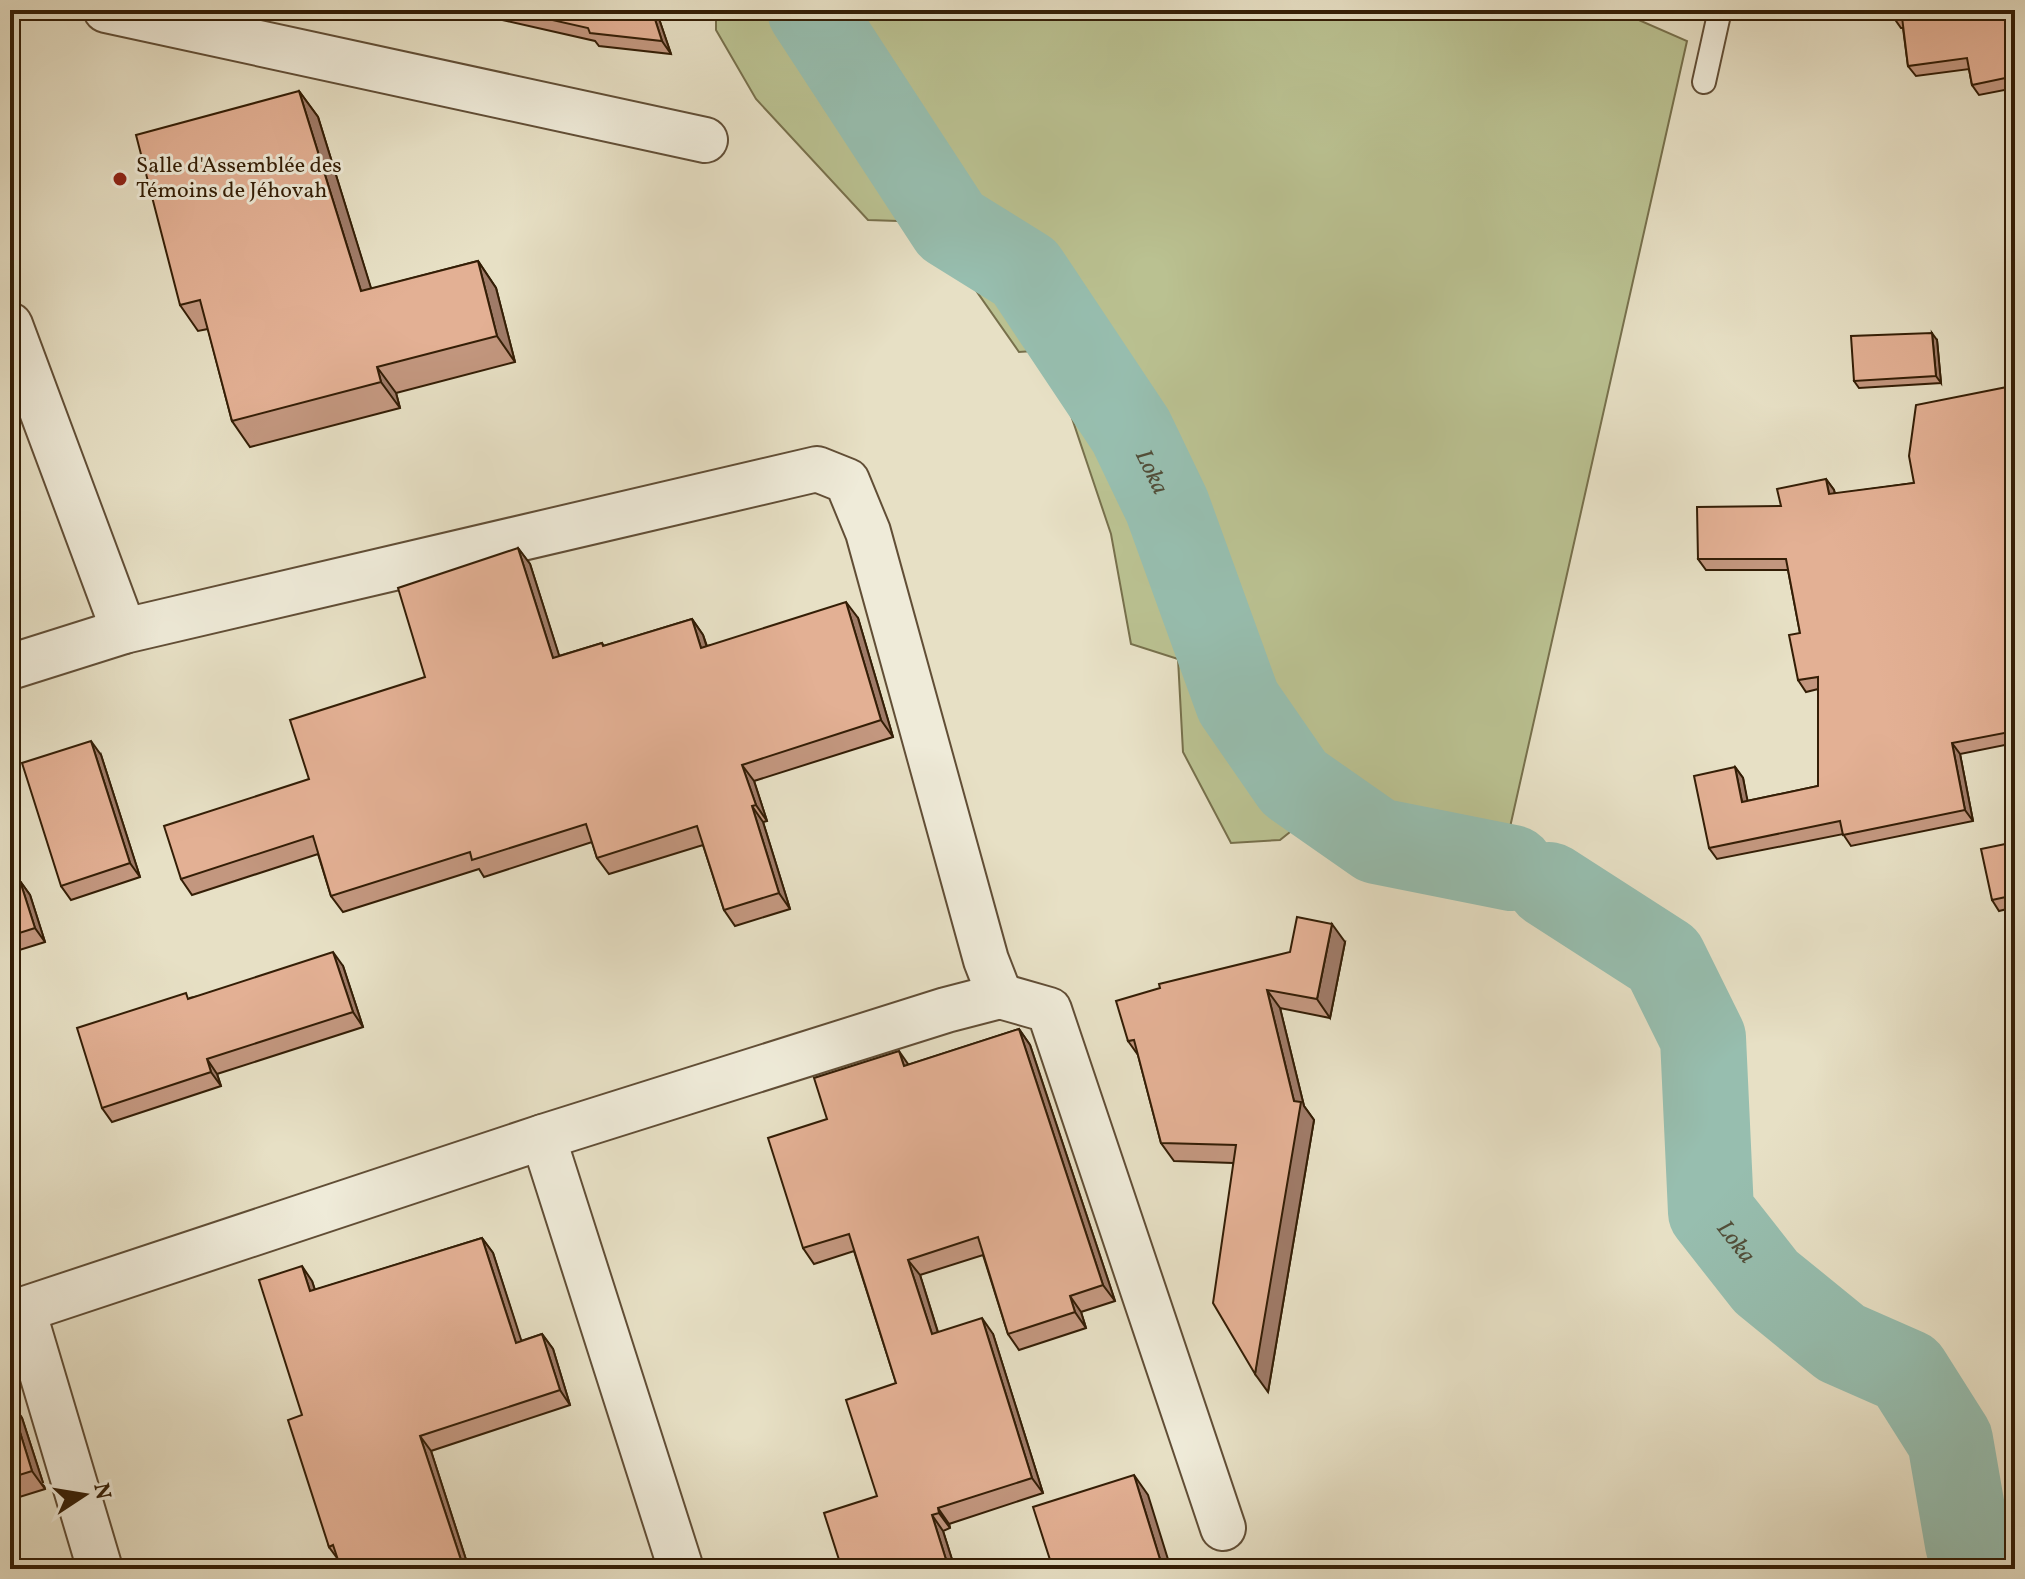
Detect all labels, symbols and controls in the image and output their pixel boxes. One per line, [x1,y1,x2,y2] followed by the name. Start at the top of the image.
[136,151,342,207] place label: Salle d'Assemblée des Témoins de Jéhovah
[111,170,129,188] marker: Salle d'Assemblée des Témoins de Jéhovah
[1125,444,1176,501] water label: Loka
[1707,1214,1763,1271] water label: Loka
[44,1455,124,1535] north arrow
[84,1480,118,1502] text: N

